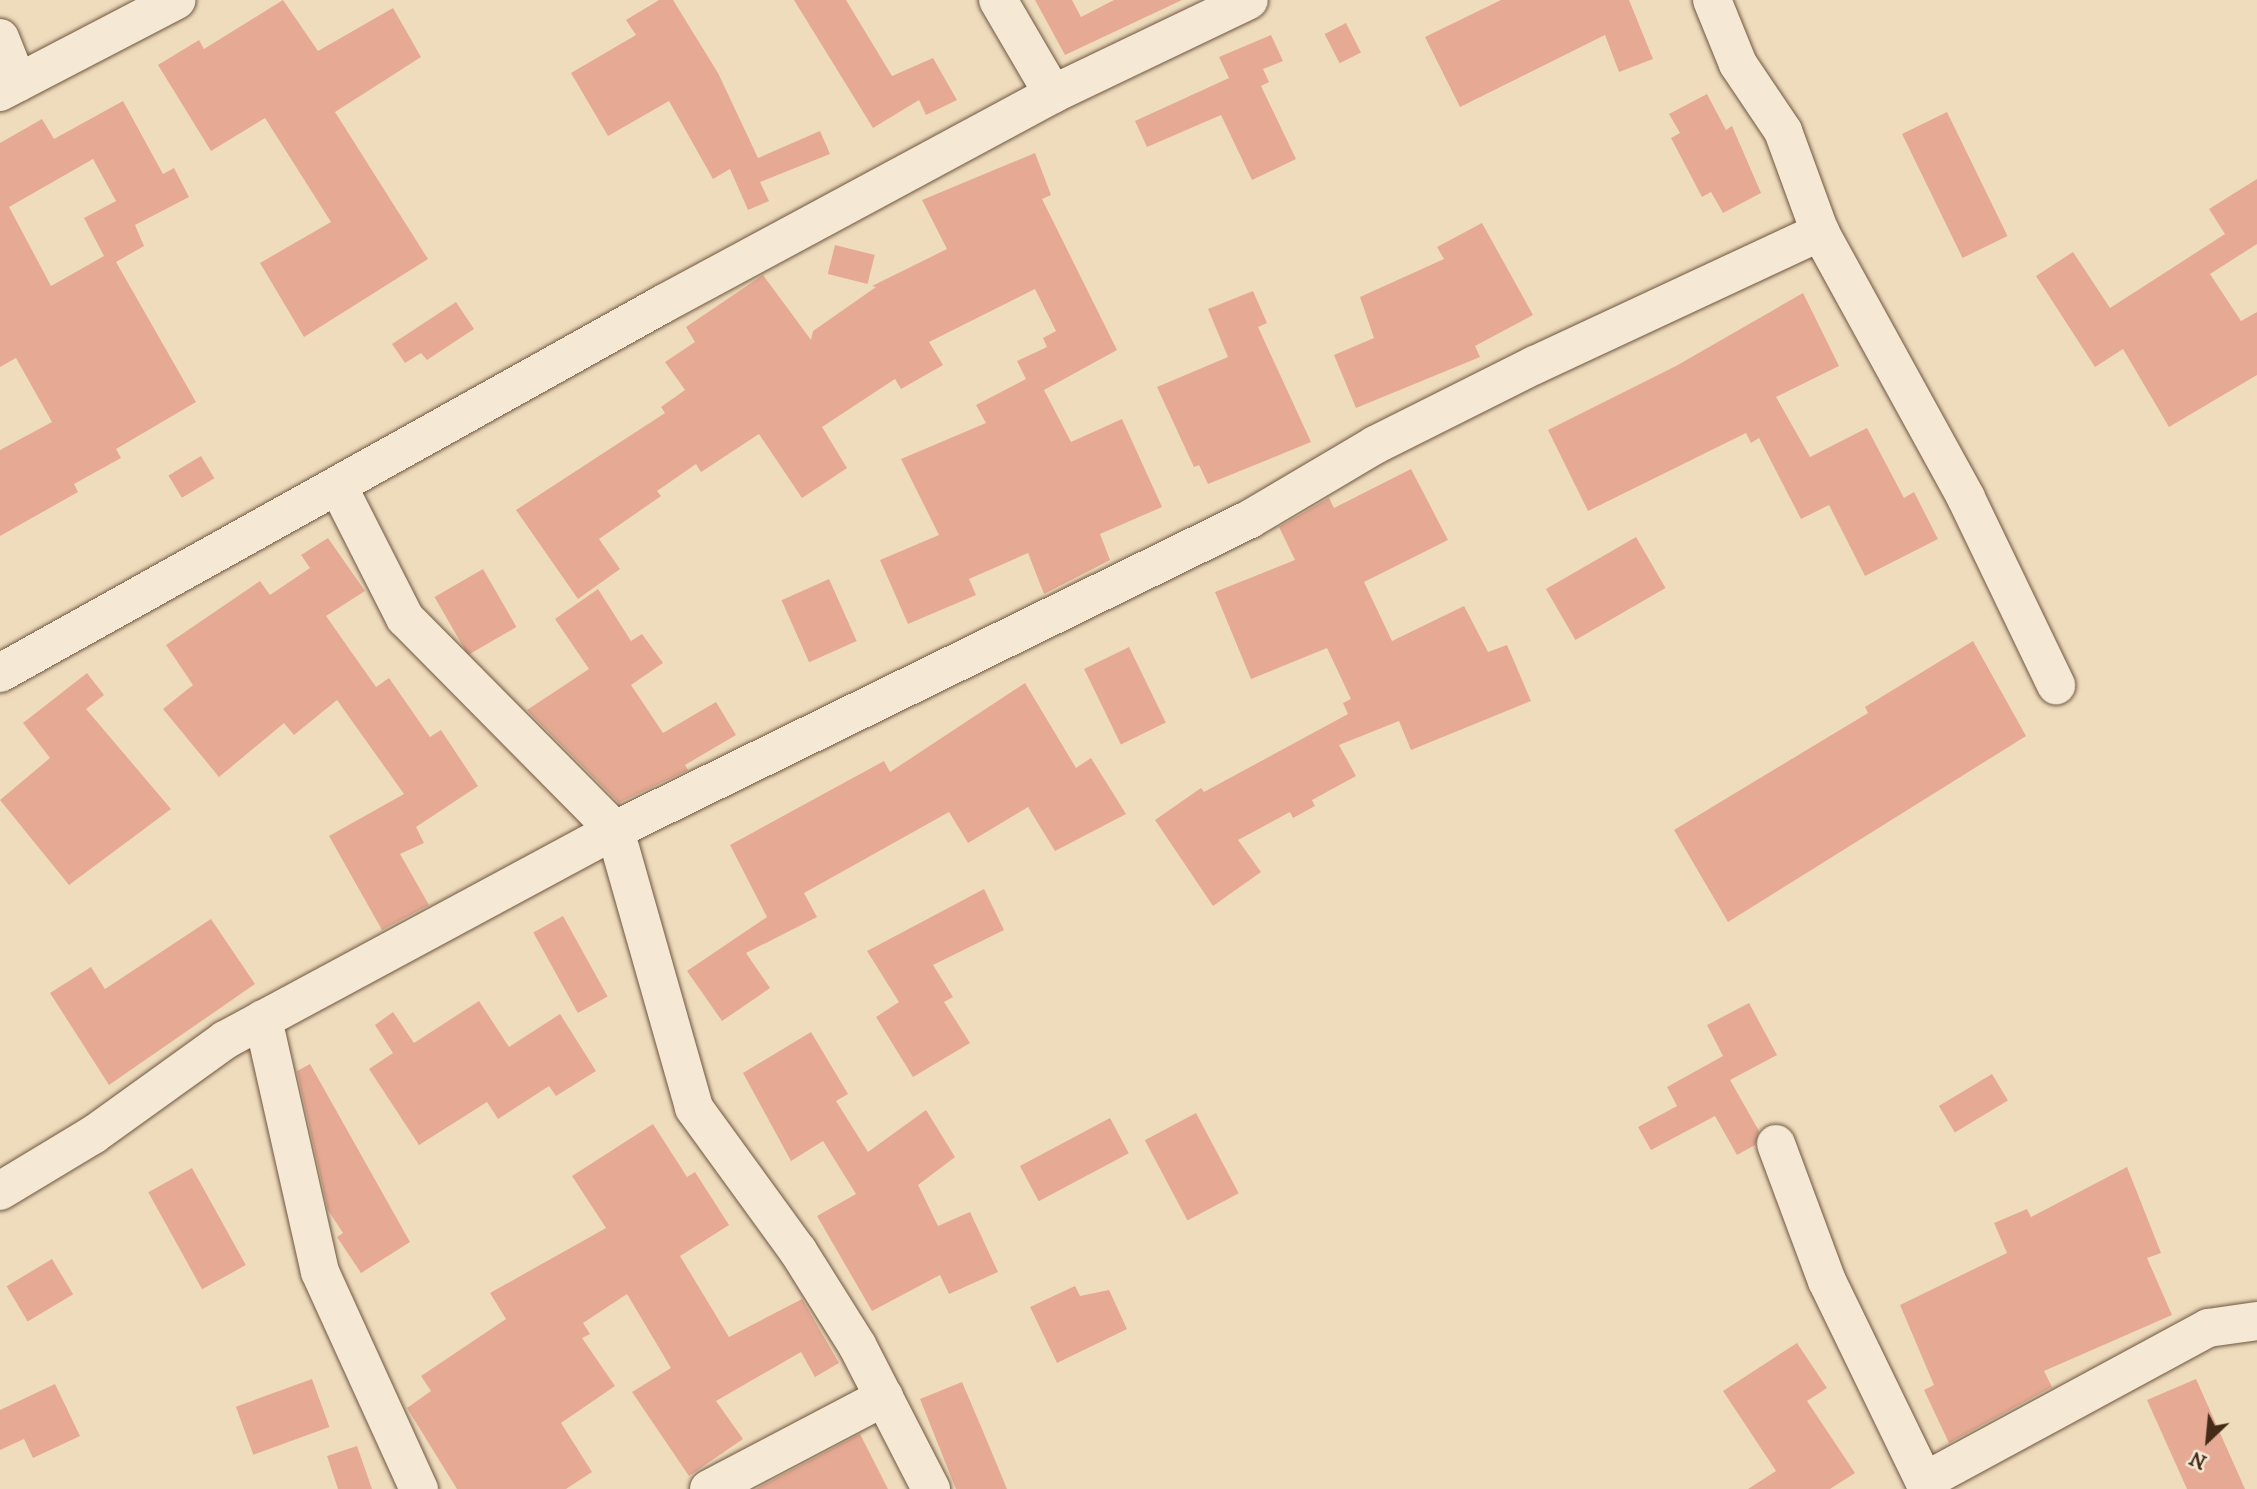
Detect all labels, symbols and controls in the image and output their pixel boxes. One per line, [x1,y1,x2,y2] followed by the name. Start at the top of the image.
[2173,1405,2243,1475] north arrow
[2187,1446,2211,1473] text: N

